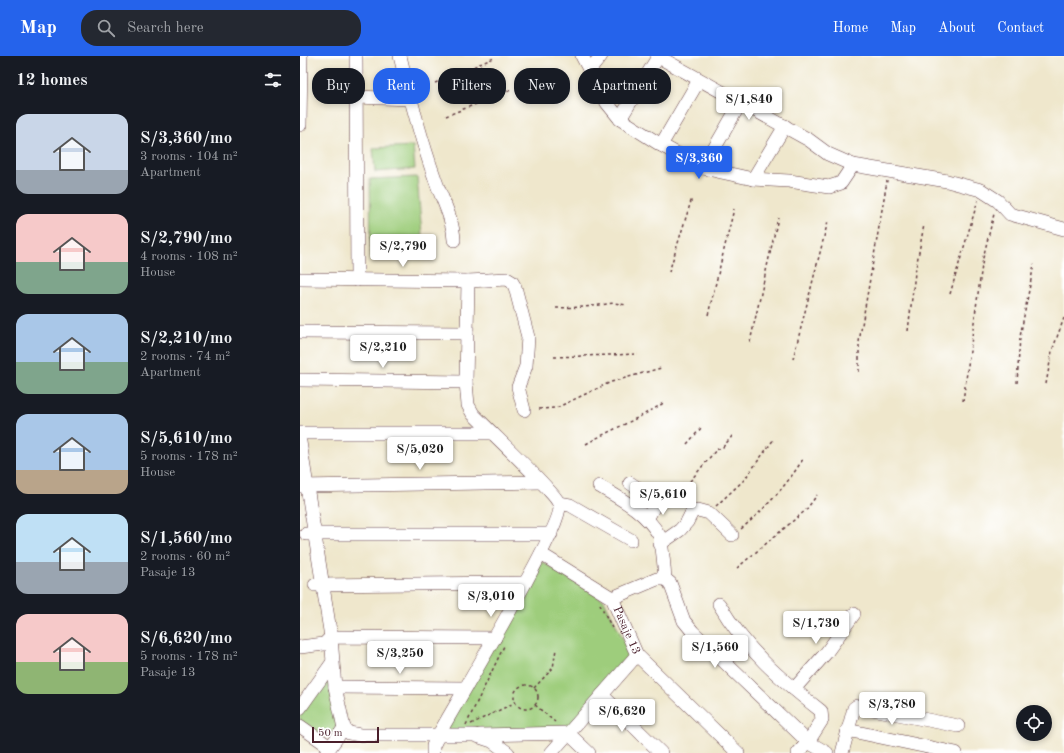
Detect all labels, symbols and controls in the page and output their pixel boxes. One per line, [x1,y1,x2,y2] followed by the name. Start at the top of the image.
[81,10,361,46] search box
[95,17,117,39] icon: search
[20,19,57,38] text: Map
[127,21,204,36] text: Search here
[833,21,868,35] text: Home
[890,21,916,35] text: Map
[938,21,975,35] text: About
[997,21,1044,35] text: Contact
[312,68,365,104] chip: Buy
[373,68,430,104] chip: Rent
[438,68,506,104] chip: Filters
[514,68,570,104] chip: New
[578,68,671,104] chip: Apartment
[262,69,284,91] icon: filters
[16,72,88,89] text: 12 homes
[712,87,786,121] pin: S/1,840
[725,93,773,106] text: S/1,840
[48,130,96,178] icon: home
[140,130,232,147] text: S/3,360/mo
[662,146,736,180] pin: S/3,360
[140,150,238,163] text: 3 rooms · 104 m²
[675,152,723,165] text: S/3,360
[140,166,201,179] text: Apartment
[48,230,96,278] icon: home
[140,230,232,247] text: S/2,790/mo
[366,234,440,268] pin: S/2,790
[379,240,427,253] text: S/2,790
[140,250,238,263] text: 4 rooms · 108 m²
[140,266,175,279] text: House
[48,330,96,378] icon: home
[140,330,232,347] text: S/2,210/mo
[346,335,420,369] pin: S/2,210
[359,341,407,354] text: S/2,210
[140,350,230,363] text: 2 rooms · 74 m²
[140,366,201,379] text: Apartment
[48,430,96,478] icon: home
[140,430,232,447] text: S/5,610/mo
[383,437,457,471] pin: S/5,020
[396,443,444,456] text: S/5,020
[140,450,238,463] text: 5 rooms · 178 m²
[140,466,175,479] text: House
[626,482,700,516] pin: S/5,610
[639,488,687,501] text: S/5,610
[48,530,96,578] icon: home
[140,530,232,547] text: S/1,560/mo
[140,550,230,563] text: 2 rooms · 60 m²
[140,566,196,579] text: Pasaje 13
[454,584,528,618] pin: S/3,010
[467,590,515,603] text: S/3,010
[610,605,642,656] street label: Pasaje 13
[779,611,853,645] pin: S/1,730
[792,617,840,630] text: S/1,730
[48,630,96,678] icon: home
[140,630,232,647] text: S/6,620/mo
[678,635,752,669] pin: S/1,560
[363,641,437,675] pin: S/3,250
[691,641,739,654] text: S/1,560
[376,647,424,660] text: S/3,250
[140,650,238,663] text: 5 rooms · 178 m²
[140,666,196,679] text: Pasaje 13
[855,692,929,726] pin: S/3,780
[868,698,916,711] text: S/3,780
[585,699,659,733] pin: S/6,620
[598,705,646,718] text: S/6,620
[1016,705,1052,741] map controls
[1016,705,1052,741] button: locate
[312,725,379,744] scale bar
[318,728,343,739] text: 50 m

